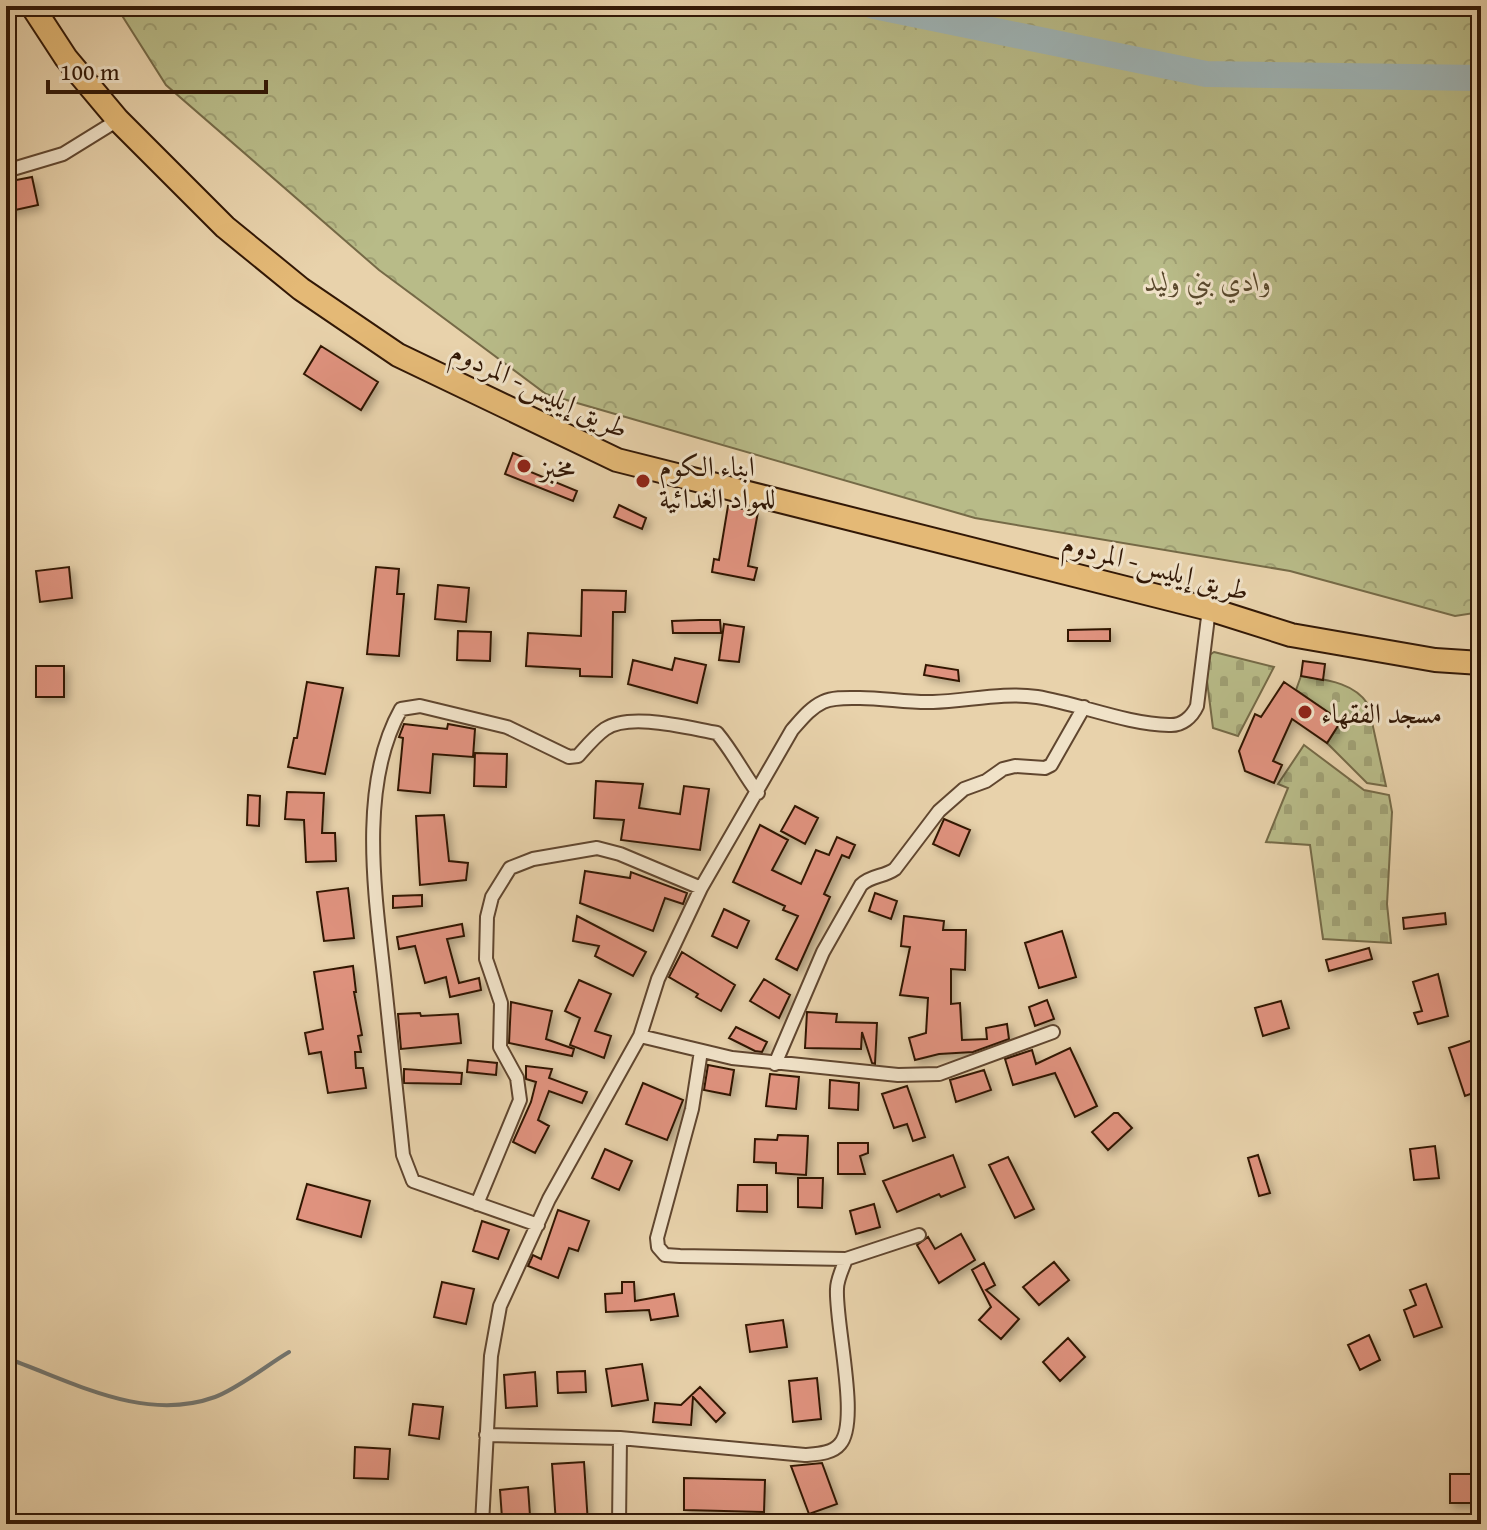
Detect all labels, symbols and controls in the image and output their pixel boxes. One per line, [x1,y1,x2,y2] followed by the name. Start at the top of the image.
[48,44,266,94] scale bar
[60,54,120,89] text: 100 m
[1144,260,1272,306] park label: وادي بني وليد
[442,330,635,453] street label: طريق إيليس- المردوم
[659,445,776,518] place label: ابناء الكوم للمواد الغدائية
[537,446,575,487] place label: مخبز
[515,457,533,475] marker: مخبز
[634,472,652,490] marker: ابناء الكوم للمواد الغدائية
[1057,521,1254,615] street label: طريق إيليس- المردوم
[1321,692,1442,733] place label: مسجد الفقهاء
[1296,703,1314,721] marker: مسجد الفقهاء

